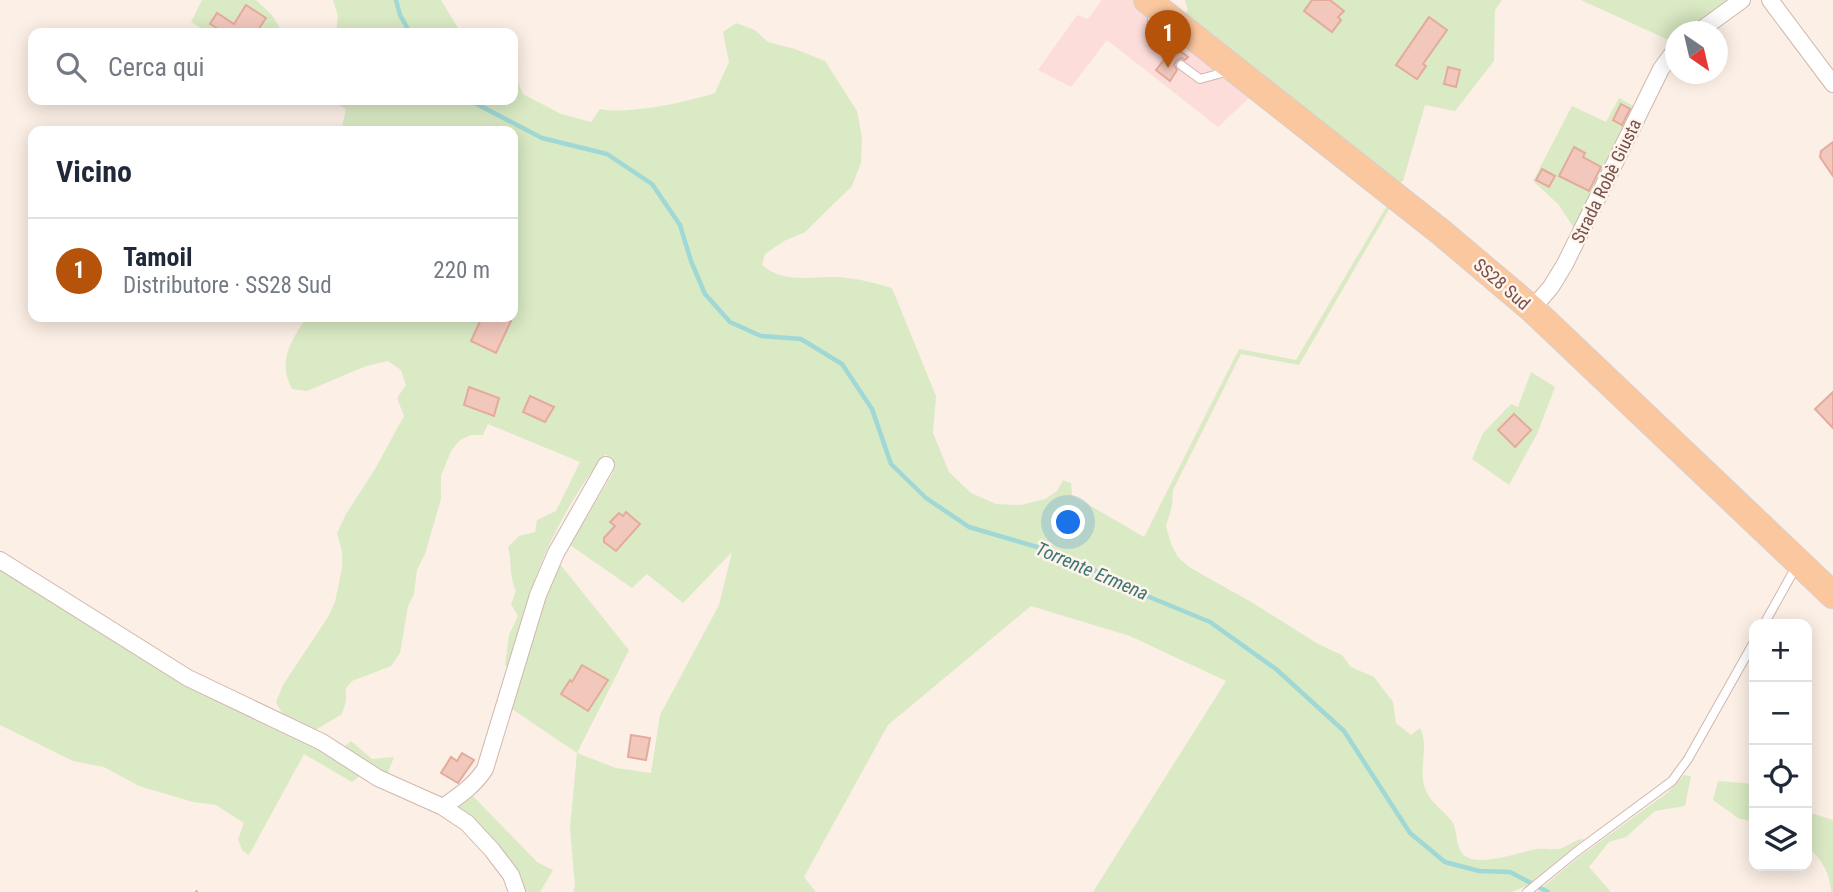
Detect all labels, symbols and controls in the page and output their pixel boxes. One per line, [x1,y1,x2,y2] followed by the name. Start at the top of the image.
[1145,10,1191,68] pin: 1
[1665,21,1728,84] north arrow
[28,28,518,105] search box
[52,48,90,86] icon: search
[108,52,205,82] text: Cerca qui
[1567,115,1645,247] street label: Strada Robè Giusta
[56,154,132,189] text: Vicino
[123,242,193,272] text: Tamoil
[1470,254,1534,314] street label: SS28 Sud
[73,257,85,284] text: 1
[433,257,490,284] text: 220 m
[123,272,332,299] text: Distributore · SS28 Sud
[1051,505,1085,539] your location
[1032,537,1152,605] water label: Torrente Ermena
[1749,619,1812,871] map controls
[1749,619,1812,682] button: +
[1749,682,1812,745] button: −
[1749,745,1812,808] button: locate
[1749,808,1812,871] button: layers

